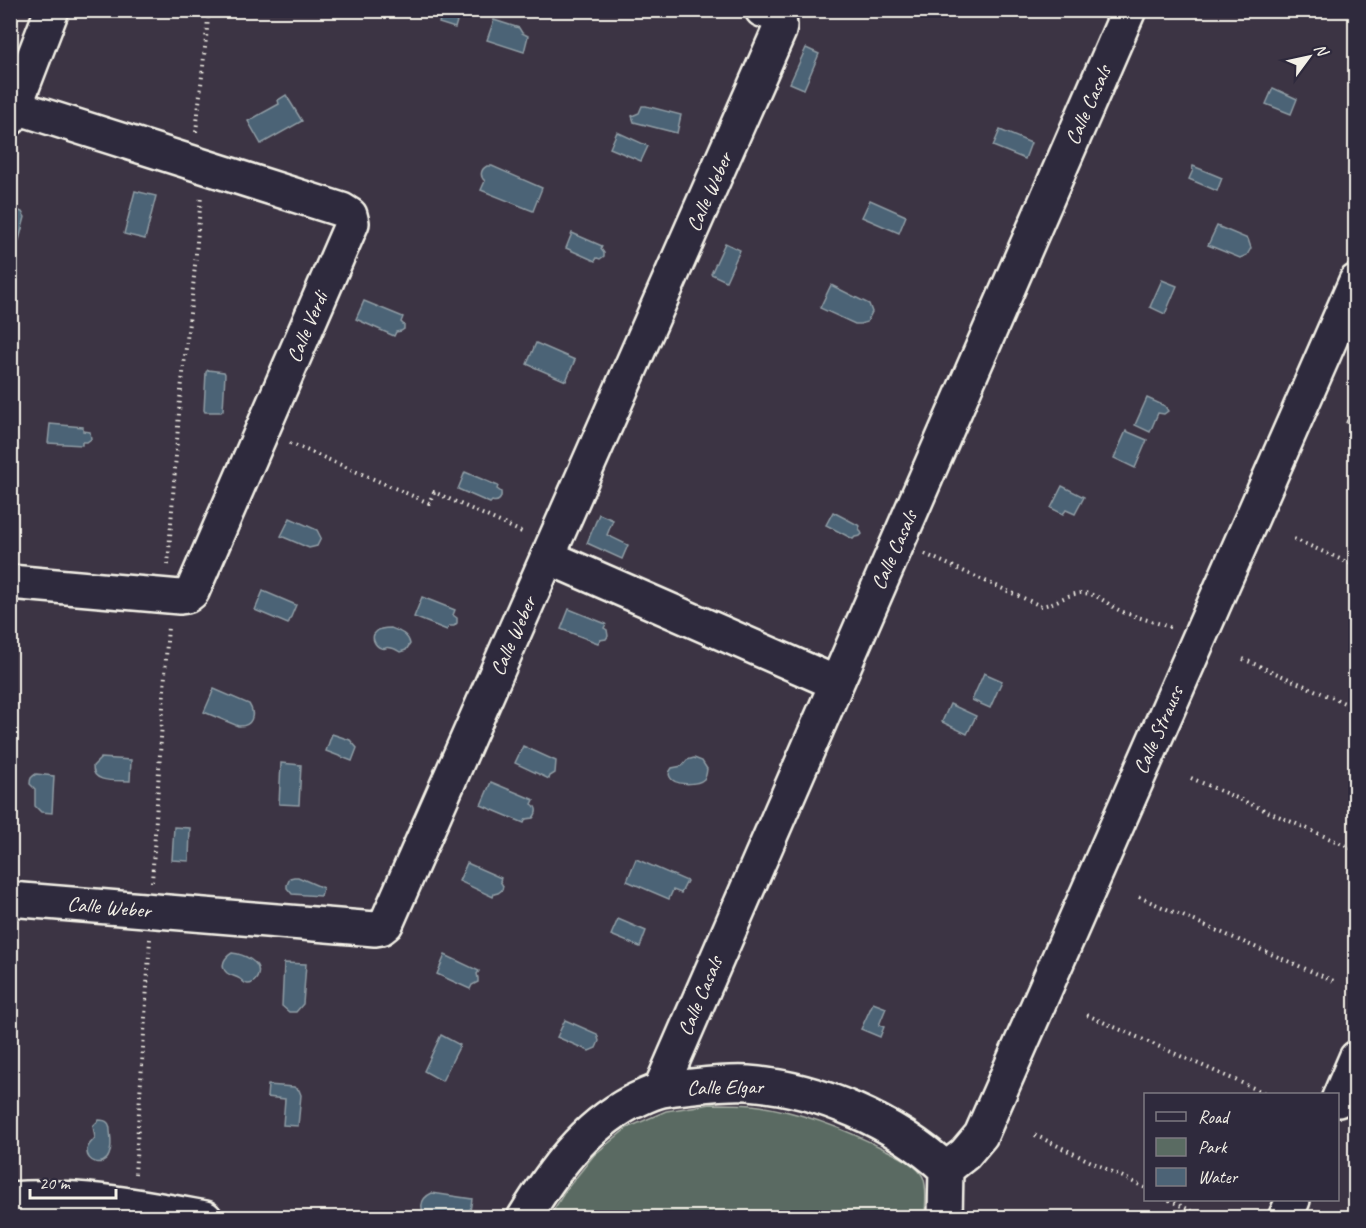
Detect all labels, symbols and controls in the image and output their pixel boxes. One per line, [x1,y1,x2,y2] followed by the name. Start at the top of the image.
[1279,27,1339,87] north arrow
[1310,40,1334,62] text: N
[1059,60,1118,149] street label: Calle Casals
[680,146,739,235] street label: Calle Weber
[281,285,335,366] street label: Calle Verdi
[865,505,924,594] street label: Calle Casals
[484,590,543,679] street label: Calle Weber
[1127,680,1190,778] street label: Calle Strauss
[66,890,154,924] street label: Calle Weber
[672,951,729,1040] street label: Calle Casals
[687,1073,765,1101] street label: Calle Elgar
[1144,1093,1339,1201] legend
[1198,1106,1231,1128] text: Road
[1198,1136,1228,1158] text: Park
[30,1162,116,1200] scale bar
[1198,1166,1239,1188] text: Water
[39,1172,72,1194] text: 20 m

